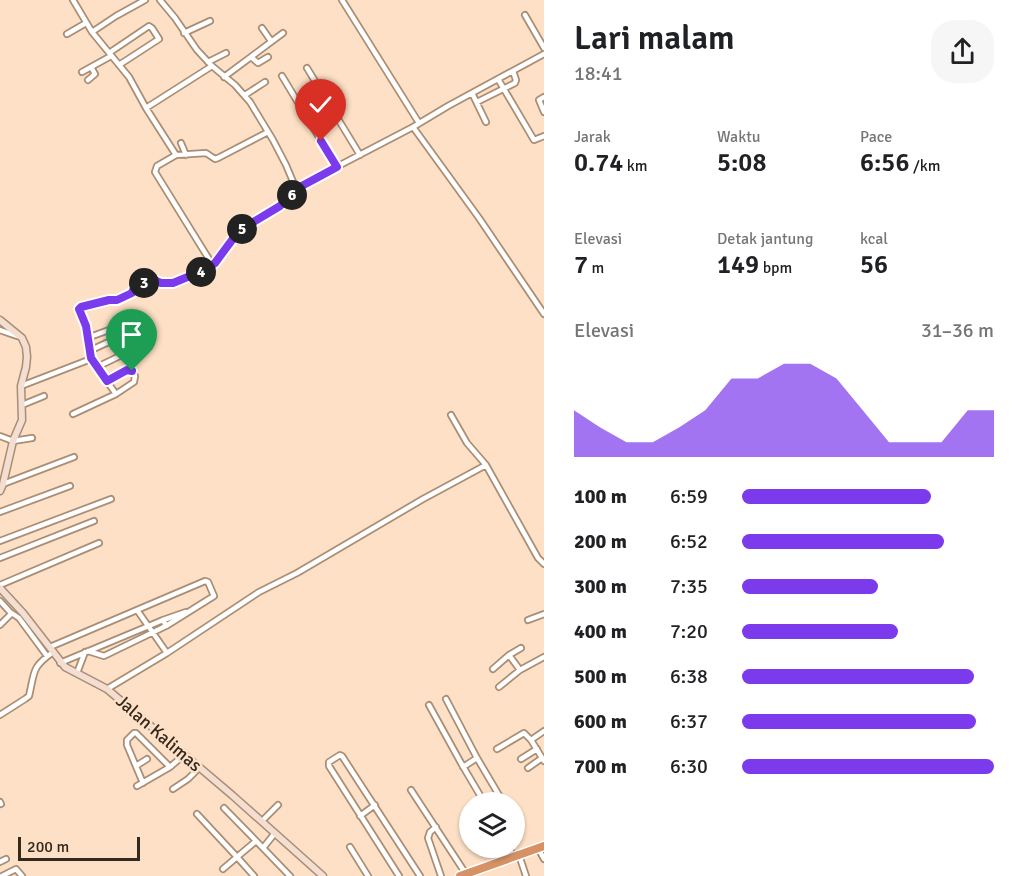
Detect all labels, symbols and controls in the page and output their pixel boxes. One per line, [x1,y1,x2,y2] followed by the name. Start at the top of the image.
[574,18,735,59] text: Lari malam
[931,20,994,83] button: share
[574,61,623,86] text: 18:41
[295,79,346,141] pin
[304,88,337,121] icon: check
[574,127,611,147] text: Jarak
[717,127,761,147] text: Waktu
[860,127,892,147] text: Pace
[574,147,623,179] text: 0.74
[717,147,766,179] text: 5:08
[860,147,909,179] text: 6:56
[623,156,648,176] text: km
[909,156,941,176] text: /km
[277,180,307,210] pin: 6
[288,185,296,205] text: 6
[227,214,257,244] pin: 5
[238,219,246,239] text: 5
[574,229,622,249] text: Elevasi
[717,229,813,249] text: Detak jantung
[860,229,888,249] text: kcal
[574,249,588,281] text: 7
[717,249,759,281] text: 149
[860,249,888,281] text: 56
[186,257,216,287] pin: 4
[588,258,604,278] text: m
[759,258,792,278] text: bpm
[197,262,205,282] text: 4
[129,268,159,298] pin: 3
[140,273,148,293] text: 3
[106,309,157,371] pin
[115,318,148,351] icon: arrive
[574,318,634,343] text: Elevasi
[921,318,994,343] text: 31–36 m
[574,484,627,509] text: 100 m
[670,484,708,509] text: 6:59
[574,529,627,554] text: 200 m
[670,529,708,554] text: 6:52
[574,574,627,599] text: 300 m
[670,574,708,599] text: 7:35
[574,619,627,644] text: 400 m
[670,619,708,644] text: 7:20
[574,664,627,689] text: 500 m
[670,664,708,689] text: 6:38
[112,690,206,776] street label: Jalan Kalimas
[574,709,627,734] text: 600 m
[670,709,708,734] text: 6:37
[574,754,627,779] text: 700 m
[670,754,708,779] text: 6:30
[459,792,525,858] map controls
[459,792,525,858] button: layers
[18,834,140,862] scale bar
[27,837,69,857] text: 200 m

